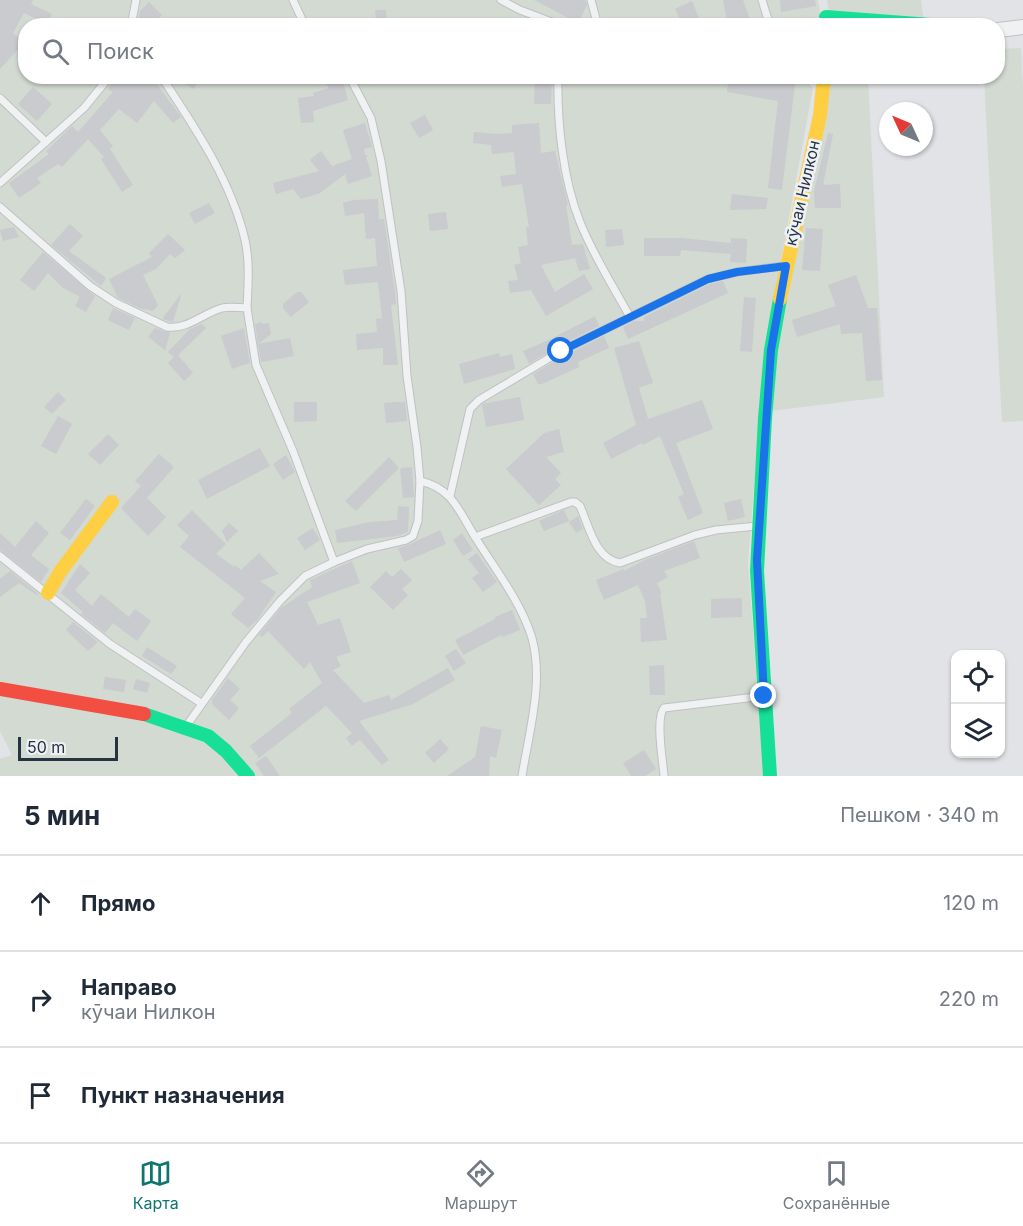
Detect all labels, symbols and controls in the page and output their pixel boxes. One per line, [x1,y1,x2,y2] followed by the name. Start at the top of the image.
[18,18,1005,84] search box
[39,35,72,68] icon: search
[87,38,154,64] text: Поиск
[879,102,933,156] north arrow
[780,138,824,248] street label: кӯчаи Нилкон
[547,337,573,363] route start
[951,650,1005,758] map controls
[951,650,1005,704] button: locate
[750,682,776,708] route end
[951,704,1005,758] button: layers
[18,734,118,762] scale bar
[27,737,65,757] text: 50 m
[24,800,100,831] text: 5 мин
[840,803,999,827] text: Пешком · 340 m
[24,887,57,920] icon: ahead
[81,890,155,916] text: Прямо
[943,891,999,915] text: 120 m
[81,974,177,1000] text: Направо
[24,983,57,1016] icon: right
[939,987,999,1011] text: 220 m
[81,1000,216,1024] text: кӯчаи Нилкон
[24,1079,57,1112] icon: arrive
[81,1082,285,1108] text: Пункт назначения
[133,1157,179,1213] tab: Карта
[444,1157,517,1213] tab: Маршрут
[783,1157,890,1213] tab: Сохранённые

